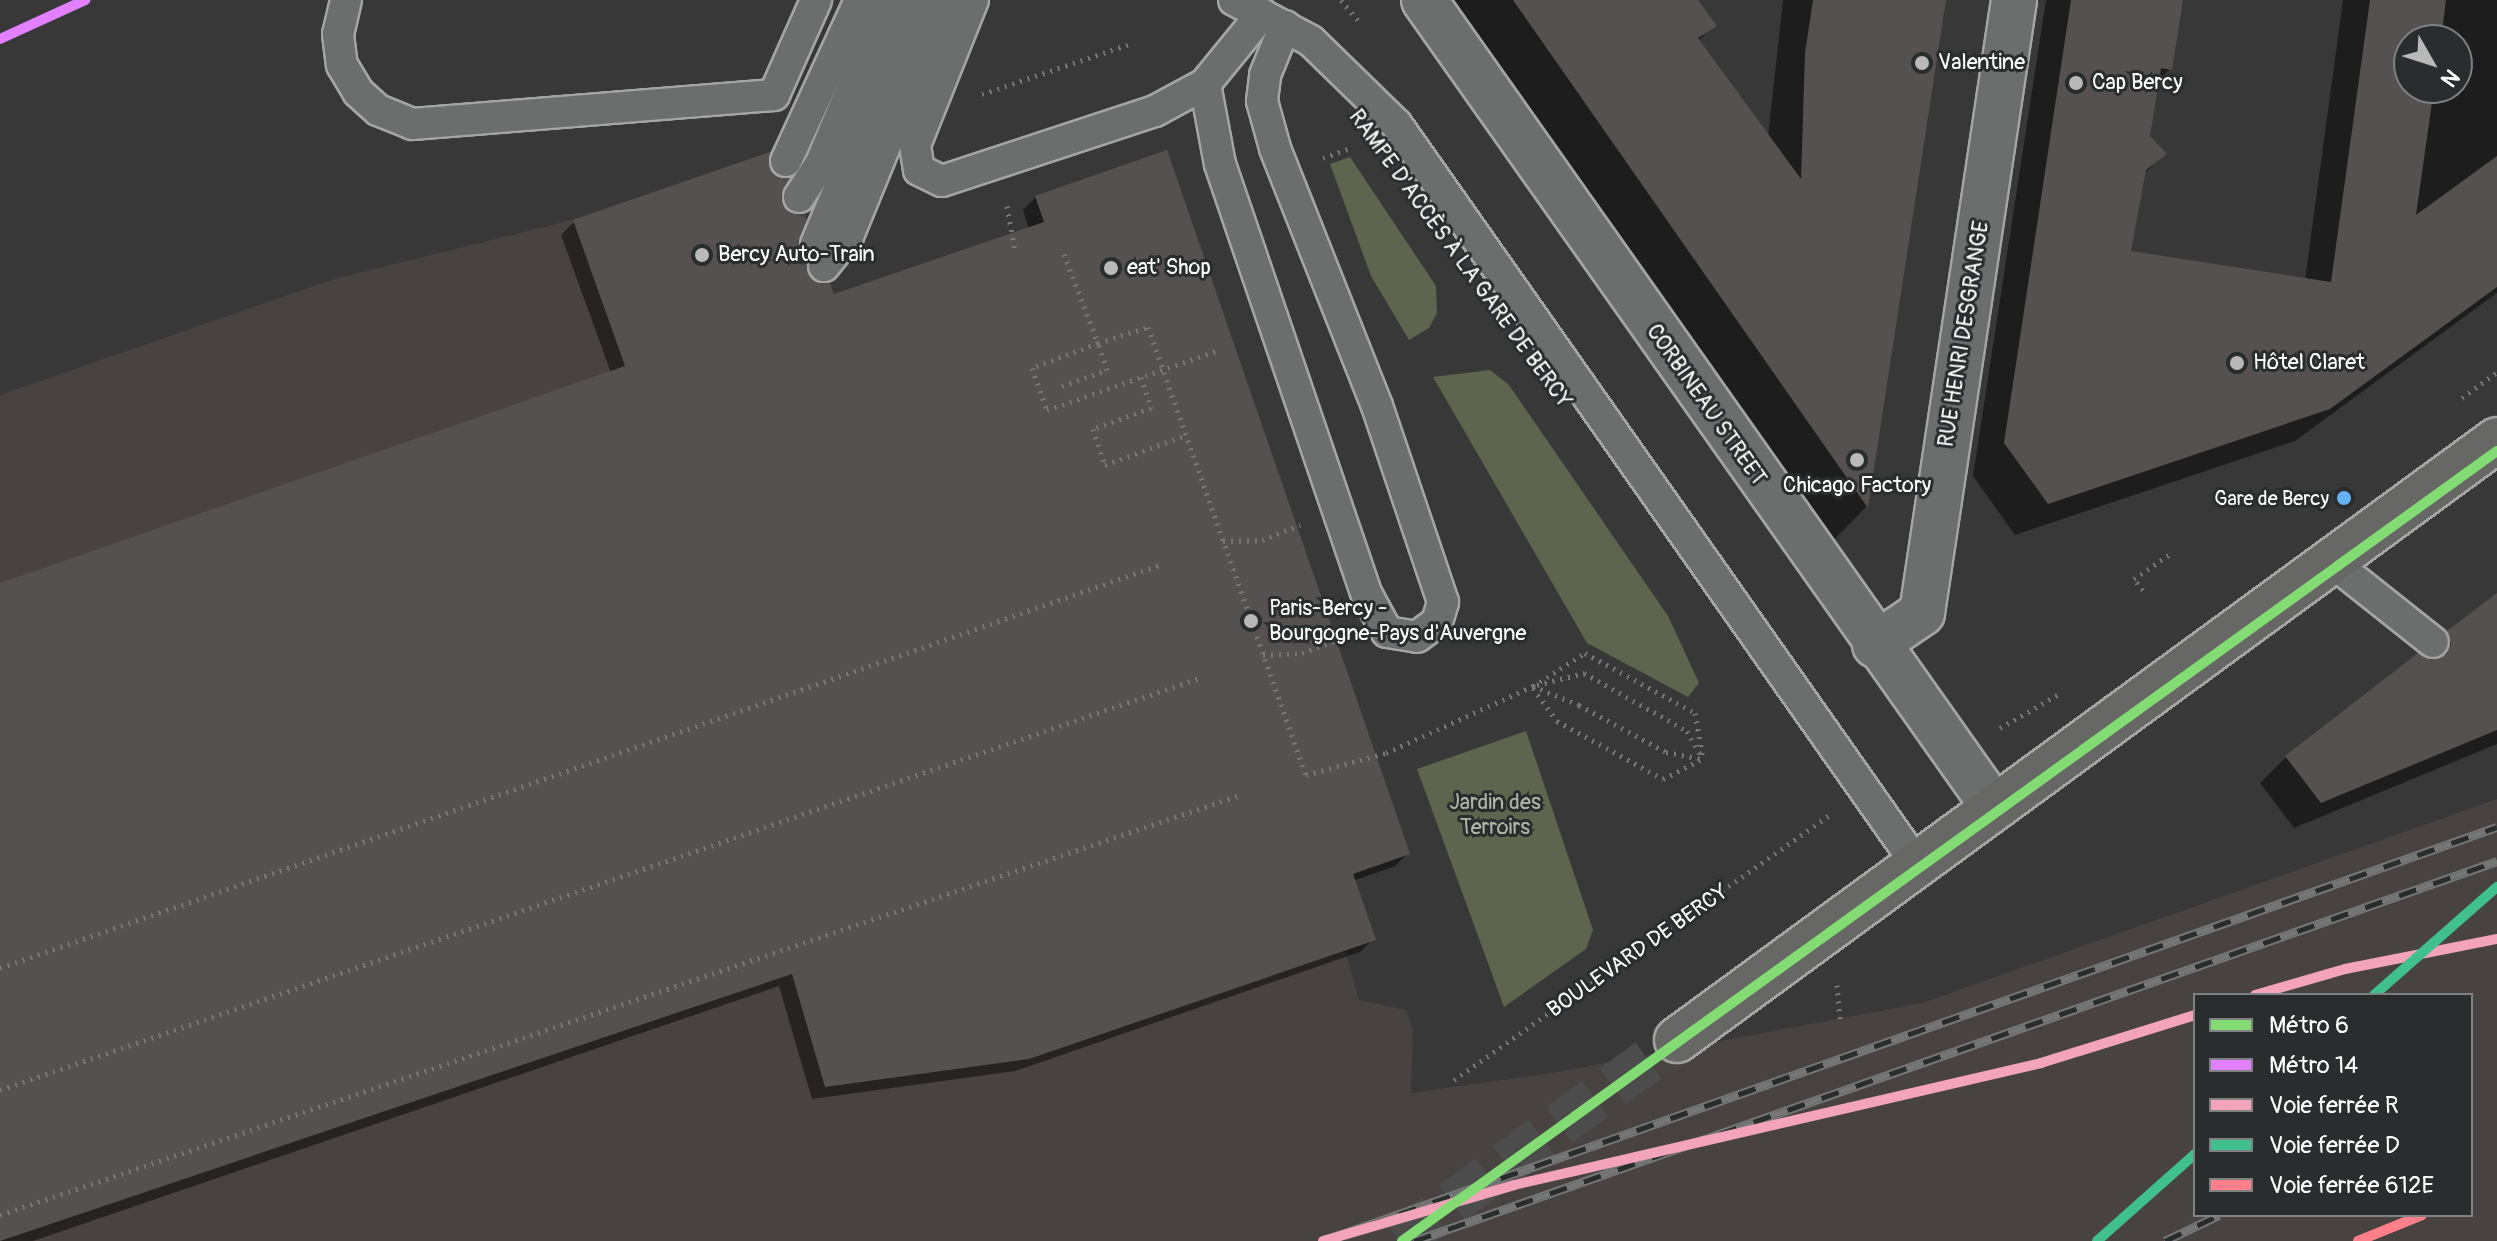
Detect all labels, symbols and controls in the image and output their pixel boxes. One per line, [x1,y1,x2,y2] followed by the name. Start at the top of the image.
[2393,24,2473,104] north arrow
[1938,50,2025,76] place label: Valentine
[1913,54,1931,72] marker: Valentine
[2435,63,2466,92] text: N
[2092,70,2183,96] place label: Cap Bercy
[2067,74,2085,92] marker: Cap Bercy
[1343,105,1577,413] street label: RAMPE D'ACCÈS À LA GARE DE BERCY
[1933,219,1995,449] street label: RUE HENRI DESGRANGE
[718,242,875,268] place label: Bercy Auto-Train
[693,246,711,264] marker: Bercy Auto-Train
[1127,255,1211,281] place label: eat' Shop
[1102,259,1120,277] marker: eat' Shop
[1640,319,1772,491] street label: CORBINEAU STREET
[2253,350,2365,376] place label: Hôtel Claret
[2228,354,2246,372] marker: Hôtel Claret
[1848,451,1866,469] marker: Chicago Factory
[1783,473,1931,499] place label: Chicago Factory
[2214,486,2329,510] place label: Gare de Bercy
[2336,490,2352,506] marker: Gare de Bercy
[1269,595,1526,646] place label: Paris-Bercy - Bourgogne-Pays d'Auvergne
[1240,610,1262,632] marker: Paris-Bercy - Bourgogne-Pays d'Auvergne
[1449,789,1541,840] park label: Jardin des Terroirs
[1542,879,1734,1023] street label: BOULEVARD DE BERCY
[2193,993,2473,1217] legend
[2269,1011,2349,1040] text: Métro 6
[2269,1051,2358,1080] text: Métro 14
[2269,1091,2399,1120] text: Voie ferrée R
[2269,1131,2400,1160] text: Voie ferrée D
[2269,1171,2434,1200] text: Voie ferrée 612E

